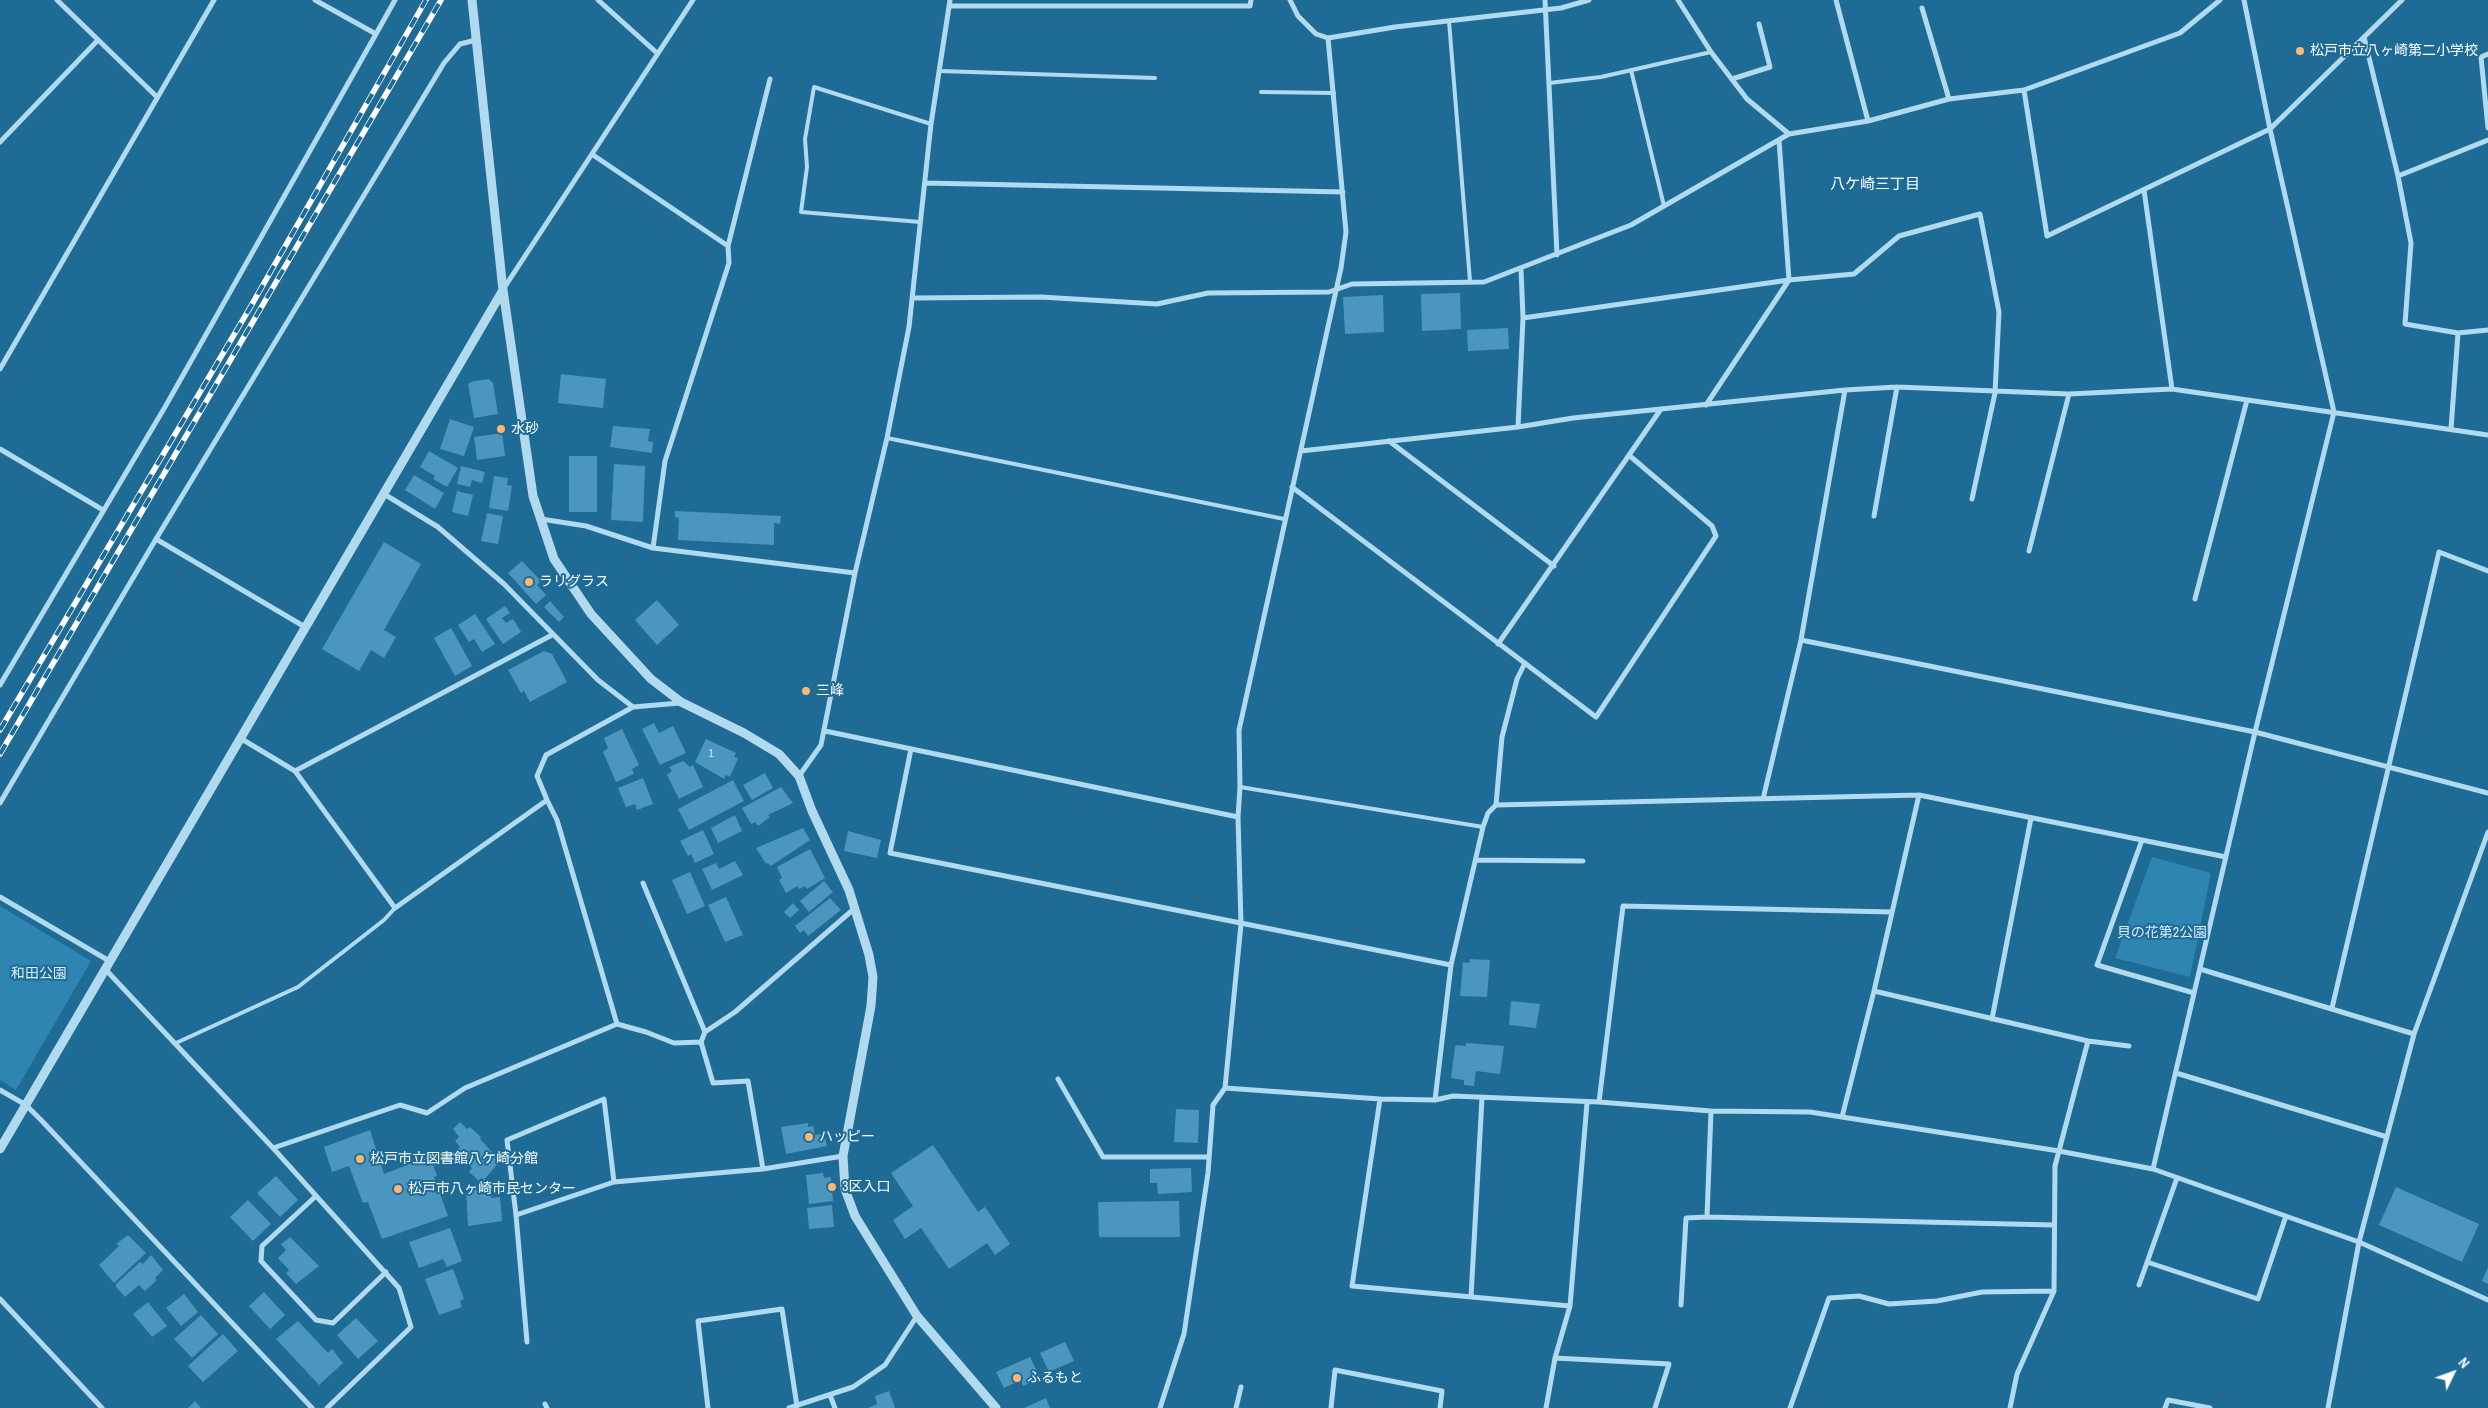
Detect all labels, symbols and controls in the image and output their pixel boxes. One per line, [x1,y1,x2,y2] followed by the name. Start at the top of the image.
[2310,43,2478,59] place label: 松戸市立八ヶ崎第二小学校
[2294,45,2306,57] marker: 松戸市立八ヶ崎第二小学校
[1830,176,1920,194] district label: 八ケ崎三丁目
[511,421,539,437] place label: 水砂
[495,423,507,435] marker: 水砂
[539,574,609,590] place label: ラリグラス
[523,576,535,588] marker: ラリグラス
[816,683,844,699] place label: 三峰
[800,685,812,697] marker: 三峰
[708,747,714,761] house number: 1
[2117,925,2207,941] park label: 貝の花第2公園
[11,966,67,982] park label: 和田公園
[819,1129,875,1145] place label: ハッピー
[803,1131,815,1143] marker: ハッピー
[370,1151,538,1167] place label: 松戸市立図書館八ケ崎分館
[354,1153,366,1165] marker: 松戸市立図書館八ケ崎分館
[842,1179,890,1195] place label: 3区入口
[408,1181,576,1197] place label: 松戸市八ヶ崎市民センター
[826,1181,838,1193] marker: 3区入口
[392,1183,404,1195] marker: 松戸市八ヶ崎市民センター
[2428,1348,2478,1398] north arrow
[2455,1354,2474,1372] text: N
[1027,1370,1083,1386] place label: ふるもと
[1011,1372,1023,1384] marker: ふるもと

